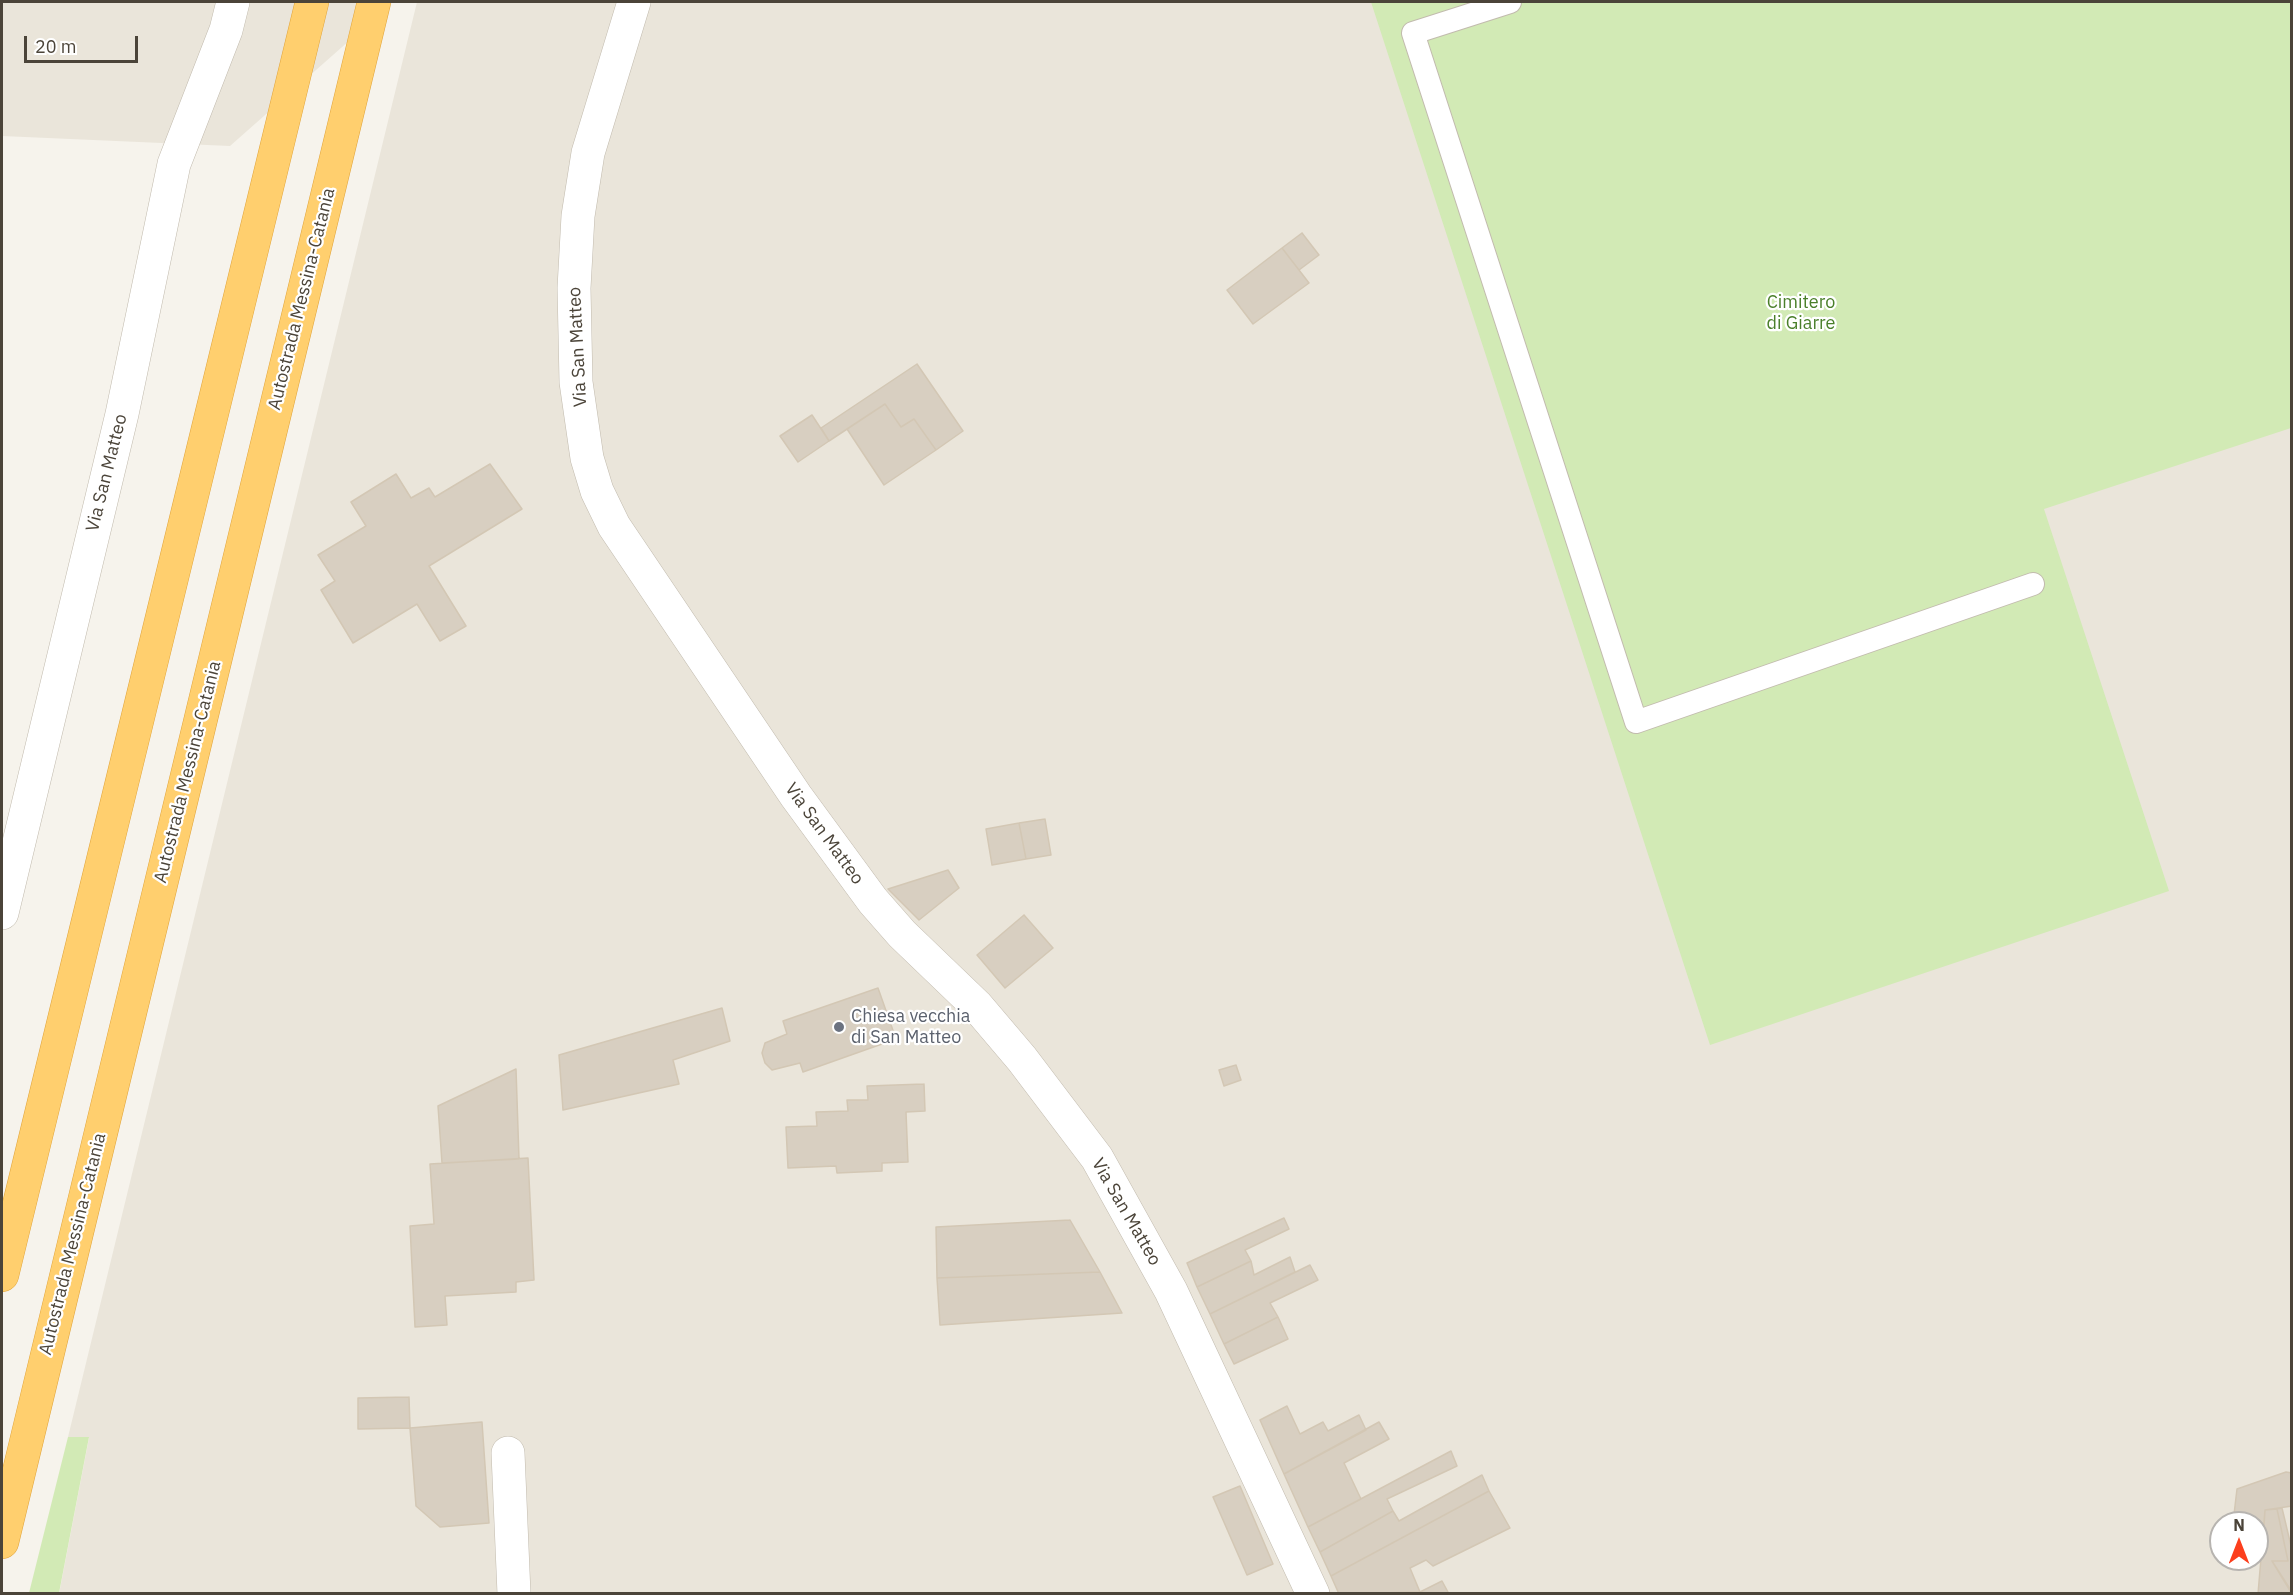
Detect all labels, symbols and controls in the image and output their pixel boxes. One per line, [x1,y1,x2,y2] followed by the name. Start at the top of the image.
[27,24,141,62] scale bar
[35,35,77,58] text: 20 m
[264,186,340,412] street label: Autostrada Messina-Catania
[564,286,592,408] street label: Via San Matteo
[1767,292,1835,334] park label: Cimitero di Giarre
[82,412,132,534] street label: Via San Matteo
[150,659,226,885] street label: Autostrada Messina-Catania
[780,779,868,889] street label: Via San Matteo
[851,1006,970,1048] place label: Chiesa vecchia di San Matteo
[832,1020,846,1034] marker: Chiesa vecchia di San Matteo
[35,1131,111,1357] street label: Autostrada Messina-Catania
[1087,1154,1165,1270] street label: Via San Matteo
[2209,1511,2269,1571] north arrow
[2233,1515,2245,1535] text: N

